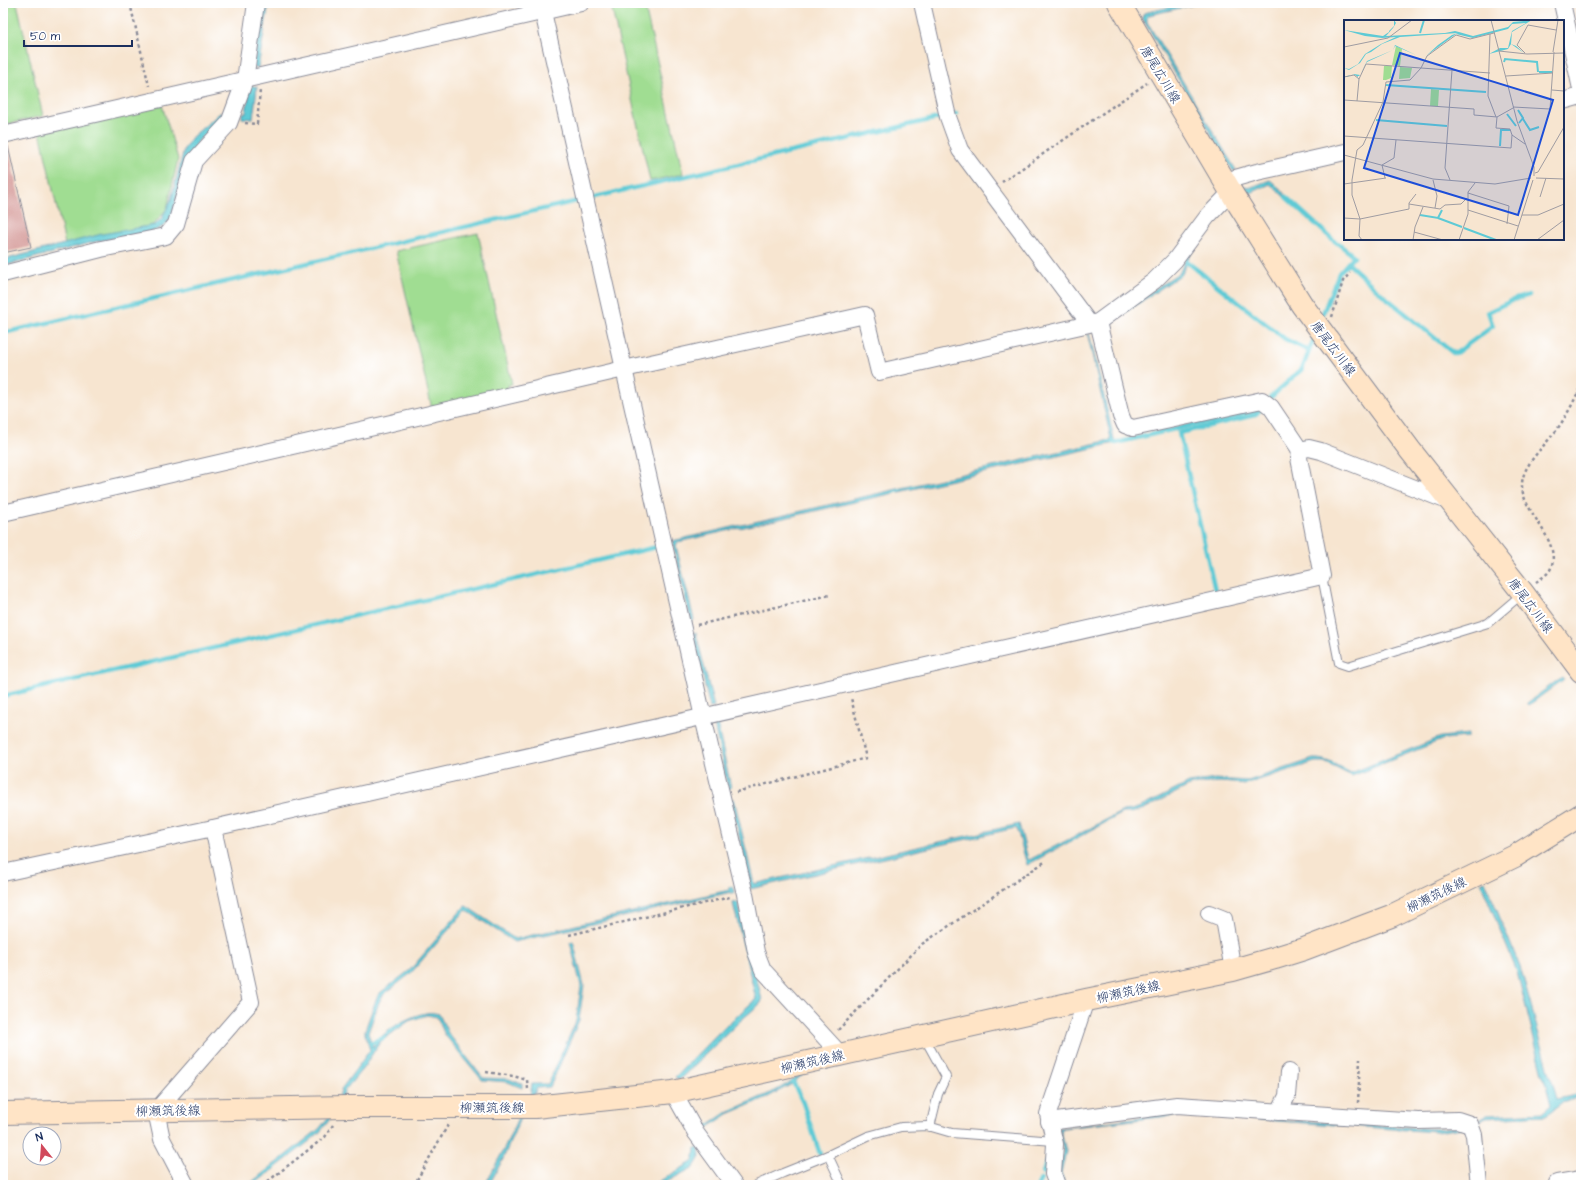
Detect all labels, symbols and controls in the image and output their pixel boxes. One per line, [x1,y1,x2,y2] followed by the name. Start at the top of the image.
[1344,20,1564,240] inset map
[24,22,132,48] scale bar
[30,28,61,45] text: 50 m
[1136,42,1185,108] street label: 唐尾広川線
[1306,317,1361,381] street label: 唐尾広川線
[1503,574,1558,638] street label: 唐尾広川線
[1403,872,1470,917] street label: 柳瀬筑後線
[1095,976,1163,1008] street label: 柳瀬筑後線
[779,1046,847,1078] street label: 柳瀬筑後線
[459,1099,525,1117] street label: 柳瀬筑後線
[135,1101,202,1121] street label: 柳瀬筑後線
[22,1126,62,1166] north arrow
[34,1129,45,1145] text: N

